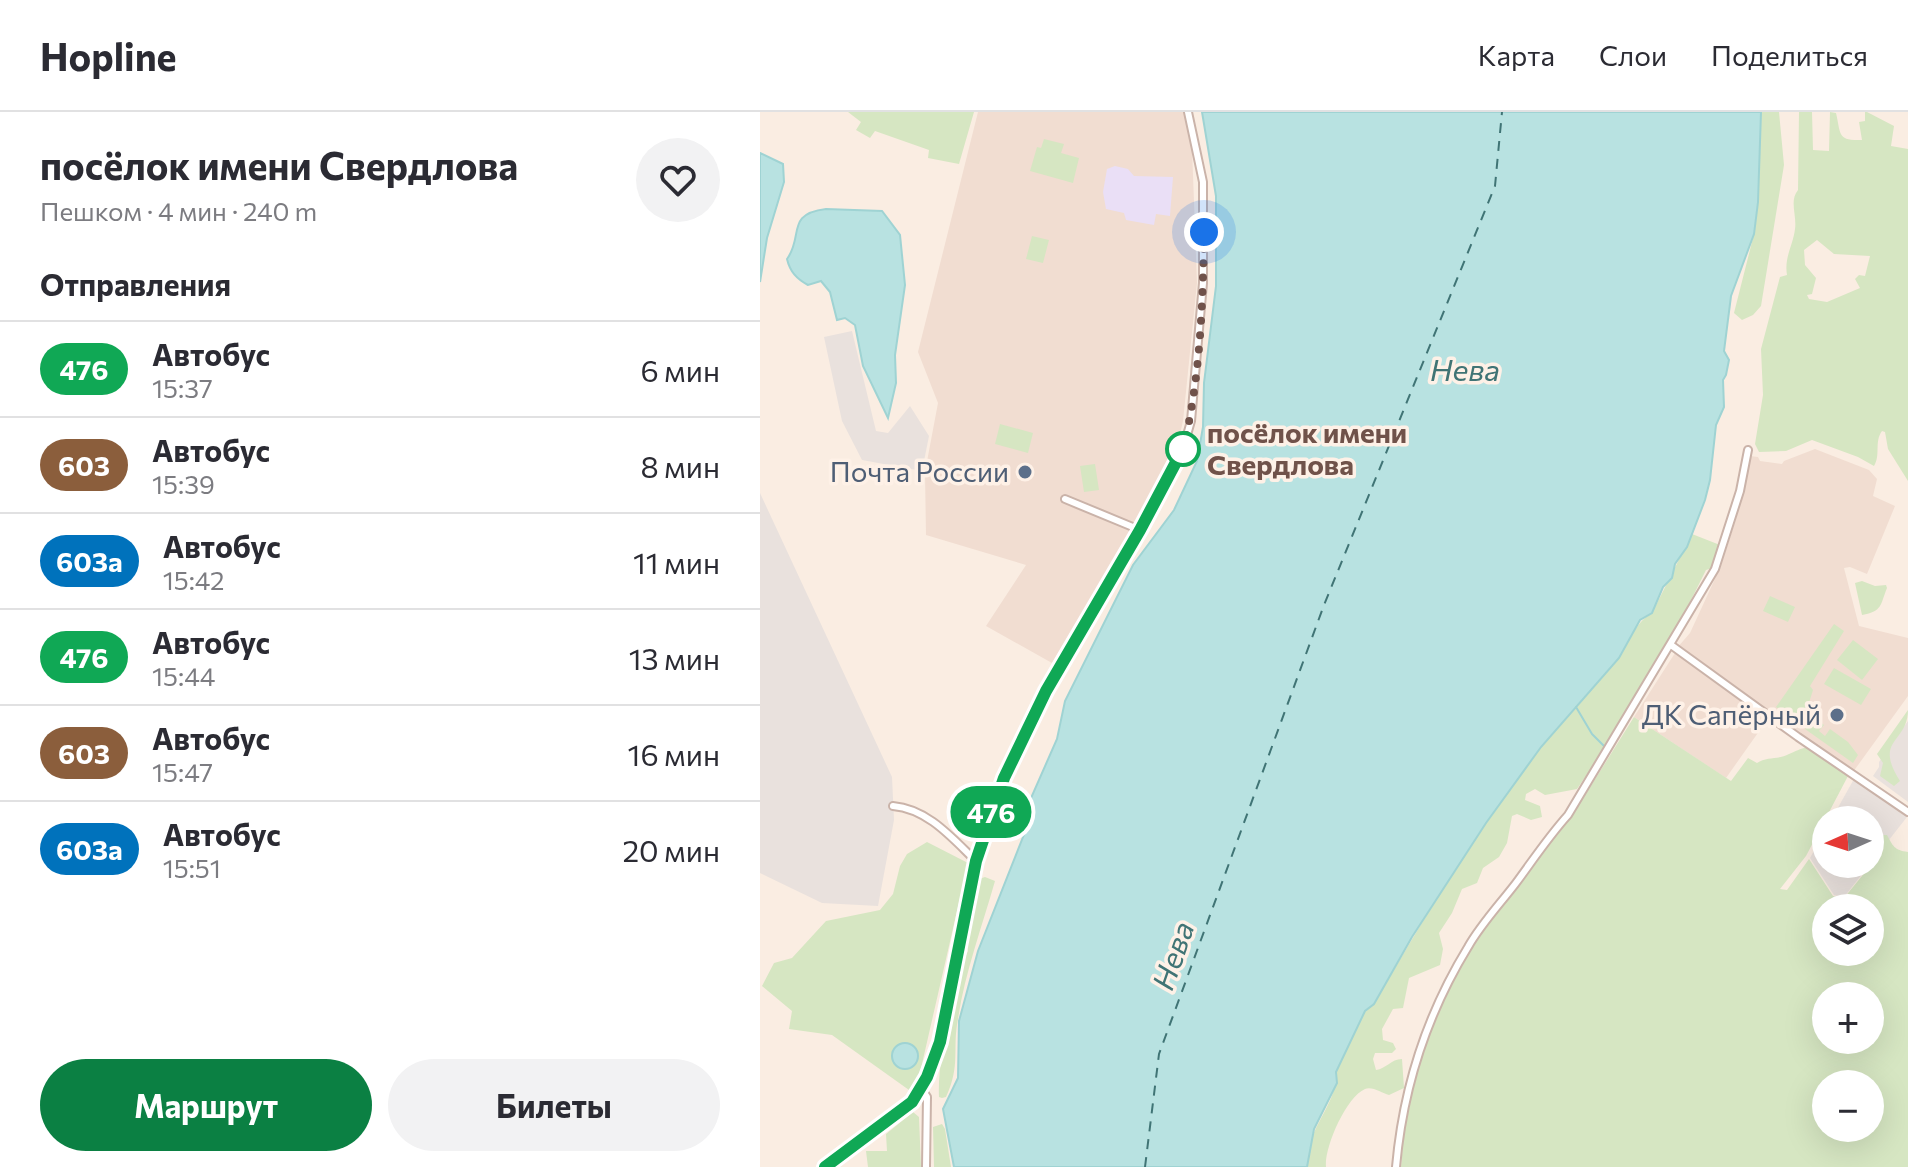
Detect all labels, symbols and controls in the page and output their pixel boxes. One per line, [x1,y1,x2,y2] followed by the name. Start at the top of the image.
[40,32,177,79] text: Hopline
[1478,38,1555,72] text: Карта
[1599,38,1667,72] text: Слои
[1711,38,1868,72] text: Поделиться
[636,138,720,222] button: heart
[40,141,518,188] text: посёлок имени Свердлова
[40,195,317,226] text: Пешком · 4 мин · 240 m
[1184,212,1224,252] your location
[40,265,231,302] text: Отправления
[152,335,270,372] text: Автобус
[1430,350,1500,387] water label: Нева
[640,351,720,388] text: 6 мин
[59,352,109,386] text: 476
[152,372,213,403] text: 15:37
[1207,415,1407,481] place label: посёлок имени Свердлова
[152,431,270,468] text: Автобус
[1166,432,1200,466] marker: посёлок имени Свердлова
[640,447,720,484] text: 8 мин
[58,448,110,482] text: 603
[830,454,1009,488] place label: Почта России
[1016,463,1034,481] marker: Почта России
[152,468,215,499] text: 15:39
[163,527,281,564] text: Автобус
[633,543,720,580] text: 11 мин
[56,544,123,578] text: 603а
[163,564,224,595] text: 15:42
[152,623,270,660] text: Автобус
[629,639,720,676] text: 13 мин
[59,640,109,674] text: 476
[152,660,215,691] text: 15:44
[1642,697,1821,731] place label: ДК Сапёрный
[1828,706,1846,724] marker: ДК Сапёрный
[152,719,270,756] text: Автобус
[628,735,720,772] text: 16 мин
[58,736,110,770] text: 603
[152,756,213,787] text: 15:47
[945,786,1037,838] line badge: 476
[966,795,1016,829] text: 476
[1812,806,1884,878] north arrow
[1812,806,1884,1142] map controls
[163,815,281,852] text: Автобус
[622,831,720,868] text: 20 мин
[56,832,123,866] text: 603а
[163,852,221,883] text: 15:51
[1812,894,1884,966] button: layers
[1143,916,1200,994] water label: Нева
[1812,982,1884,1054] button: +
[40,1059,372,1151] button: Маршрут
[388,1059,720,1151] button: Билеты
[1812,1070,1884,1142] button: −

